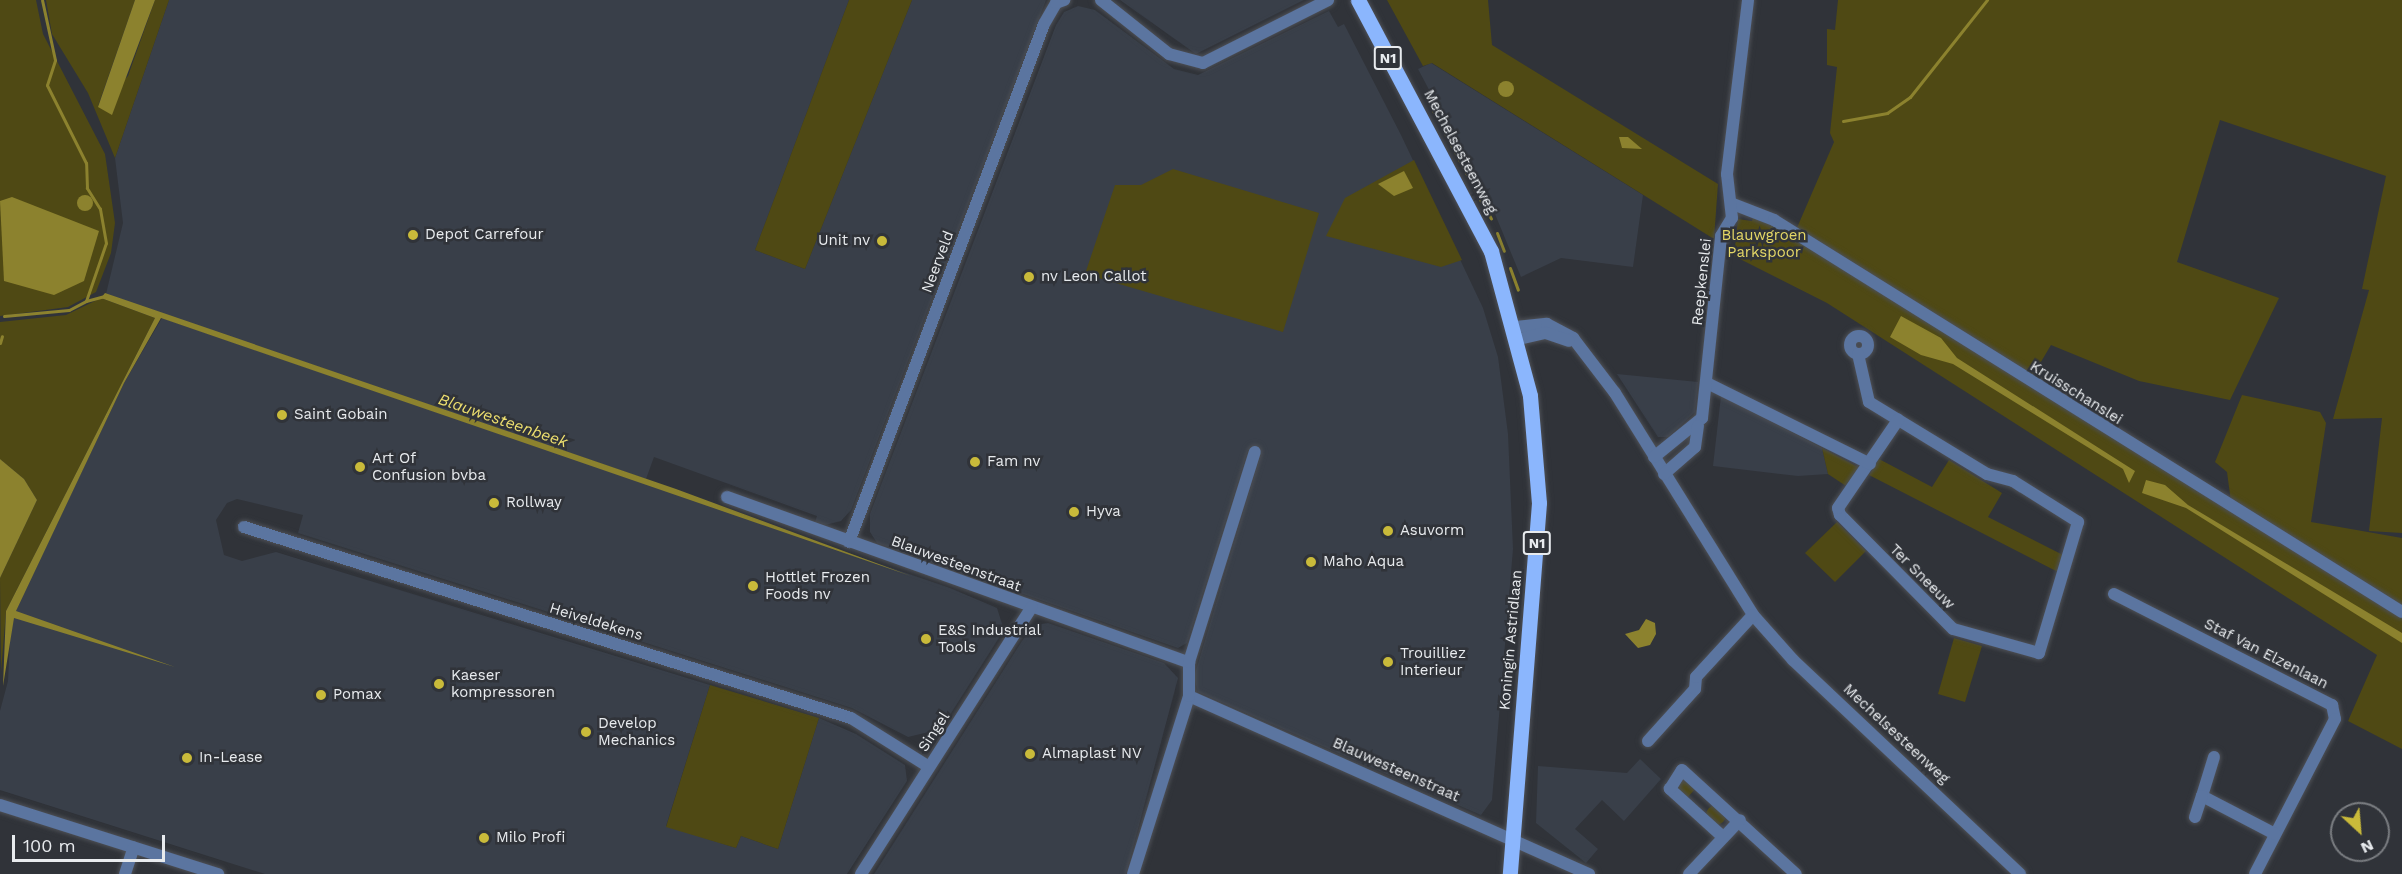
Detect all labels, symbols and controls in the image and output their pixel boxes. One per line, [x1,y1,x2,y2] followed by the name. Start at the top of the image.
[1373,47,1403,69] road number: N1
[1420,87,1500,217] street label: Mechelsesteenweg
[425,226,544,244] place label: Depot Carrefour
[1721,226,1807,261] park label: Blauwgroen Parkspoor
[406,228,420,242] marker: Depot Carrefour
[918,229,958,295] street label: Neerveld
[818,232,870,250] place label: Unit nv
[875,234,889,248] marker: Unit nv
[1688,237,1716,327] street label: Reepkenslei
[1041,268,1147,286] place label: nv Leon Callot
[1022,270,1036,284] marker: nv Leon Callot
[2026,357,2126,429] street label: Kruisschanslei
[436,390,570,452] water label: Blauwesteenbeek
[294,406,388,424] place label: Saint Gobain
[275,408,289,422] marker: Saint Gobain
[372,449,486,484] place label: Art Of Confusion bvba
[987,453,1040,471] place label: Fam nv
[968,455,982,469] marker: Fam nv
[353,460,367,474] marker: Art Of Confusion bvba
[506,494,562,512] place label: Rollway
[487,496,501,510] marker: Rollway
[1086,503,1121,521] place label: Hyva
[1067,505,1081,519] marker: Hyva
[1400,522,1464,540] place label: Asuvorm
[1381,524,1395,538] marker: Asuvorm
[889,532,1023,596] street label: Blauwesteenstraat
[1522,532,1552,554] road number: N1
[1886,541,1958,613] street label: Ter Sneeuw
[1323,553,1405,571] place label: Maho Aqua
[1304,555,1318,569] marker: Maho Aqua
[765,568,870,603] place label: Hottlet Frozen Foods nv
[1496,569,1526,711] street label: Koningin Astridlaan
[746,579,760,593] marker: Hottlet Frozen Foods nv
[547,599,645,645] street label: Heiveldekens
[2200,615,2332,693] street label: Staf Van Elzenlaan
[938,621,1041,656] place label: E&S Industrial Tools
[919,632,933,646] marker: E&S Industrial Tools
[1400,644,1466,679] place label: Trouilliez Interieur
[1381,655,1395,669] marker: Trouilliez Interieur
[451,666,555,701] place label: Kaeser kompressoren
[432,677,446,691] marker: Kaeser kompressoren
[1839,680,1953,788] street label: Mechelsesteenweg
[333,686,382,704] place label: Pomax
[314,688,328,702] marker: Pomax
[914,709,954,755] street label: Singel
[598,714,675,749] place label: Develop Mechanics
[579,725,593,739] marker: Develop Mechanics
[1330,734,1462,806] street label: Blauwesteenstraat
[1042,745,1142,763] place label: Almaplast NV
[1023,747,1037,761] marker: Almaplast NV
[199,749,263,767] place label: In-Lease
[180,751,194,765] marker: In-Lease
[2330,802,2390,862] north arrow
[15,823,168,861] scale bar
[496,829,565,847] place label: Milo Profi
[477,831,491,845] marker: Milo Profi
[23,835,76,856] text: 100 m
[2358,836,2377,858] text: N

